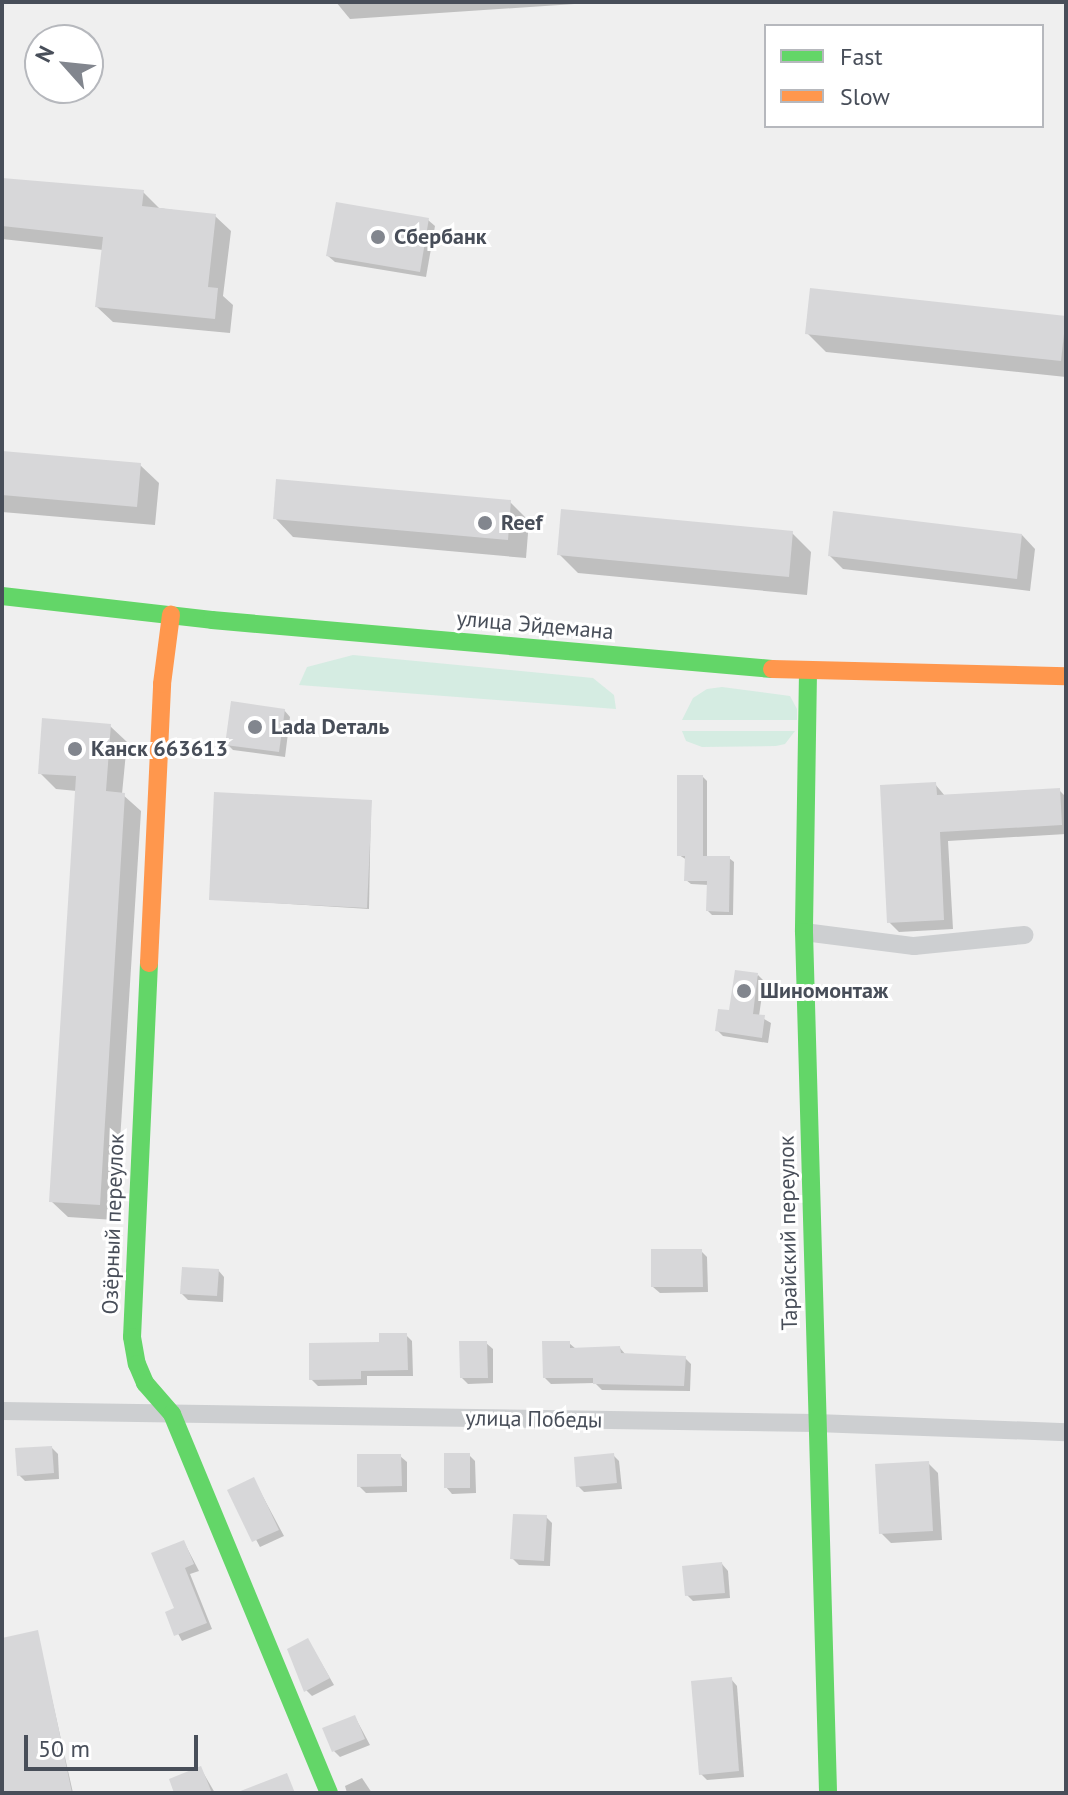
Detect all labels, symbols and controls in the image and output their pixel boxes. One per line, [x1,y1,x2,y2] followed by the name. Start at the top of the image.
[24,24,104,104] north arrow
[764,24,1044,128] legend
[29,41,60,67] text: N
[840,41,883,72] text: Fast
[840,81,890,112] text: Slow
[394,224,486,250] place label: Сбербанк
[369,228,387,246] marker: Сбербанк
[501,510,542,536] place label: Reef
[476,514,494,532] marker: Reef
[455,605,615,645] street label: улица Эйдемана
[271,714,389,740] place label: Lada Dеталь
[246,718,264,736] marker: Lada Dеталь
[91,736,228,762] place label: Канск 663613
[66,740,84,758] marker: Канск 663613
[760,978,888,1004] place label: Шиномонтаж
[735,982,753,1000] marker: Шиномонтаж
[97,1133,129,1315] street label: Озёрный переулок
[773,1135,803,1331] street label: Тарайский переулок
[465,1405,603,1433] street label: улица Победы
[28,1719,202,1769] scale bar
[38,1733,90,1764] text: 50 m

